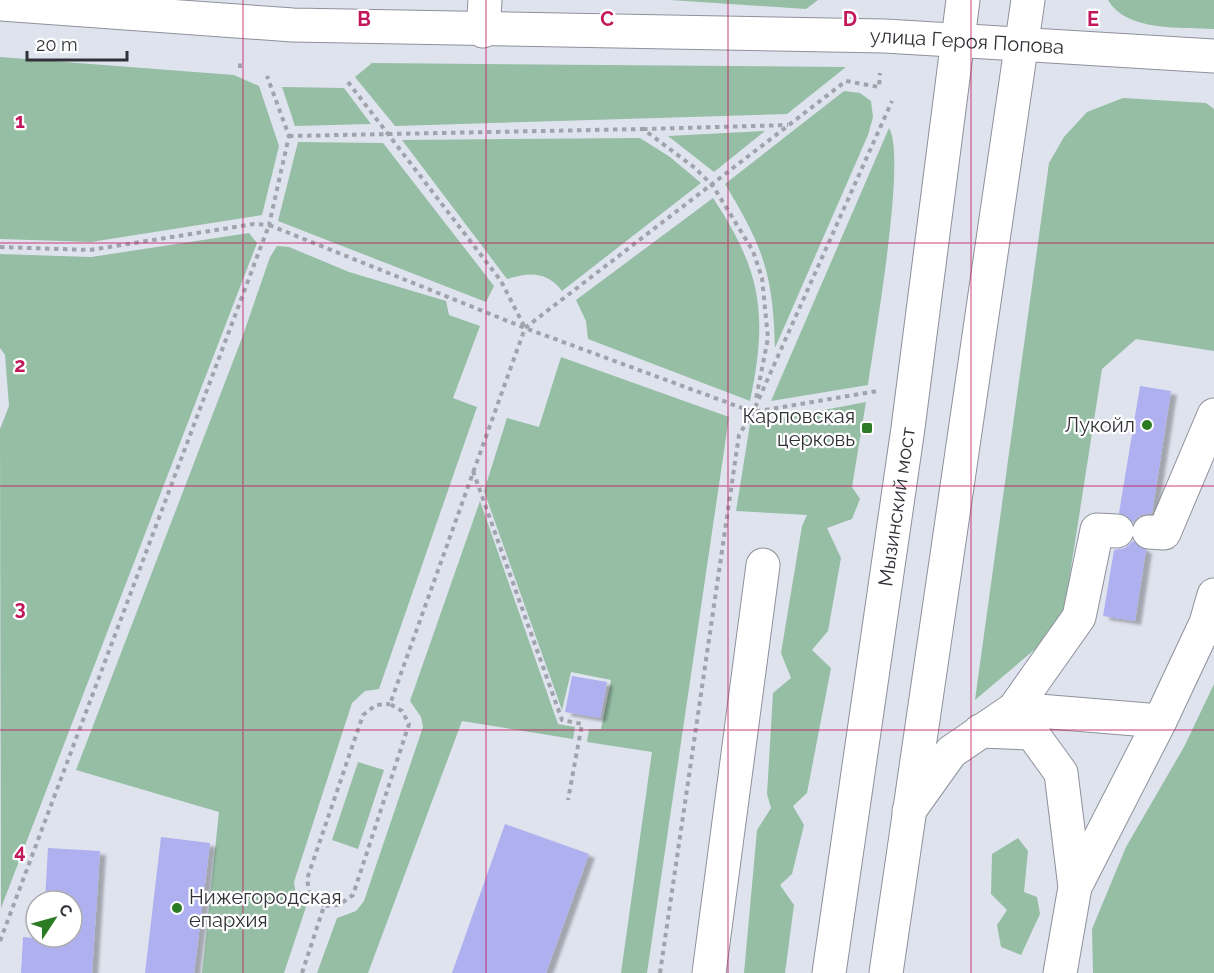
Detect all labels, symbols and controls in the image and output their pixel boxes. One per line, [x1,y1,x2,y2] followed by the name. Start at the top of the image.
[357,7,371,31] text: B
[600,7,614,31] text: C
[843,7,857,31] text: D
[1087,7,1099,31] text: E
[27,24,128,62] scale bar
[870,24,1065,59] street label: улица Героя Попова
[36,34,78,55] text: 20 m
[15,109,25,133] text: 1
[14,353,26,377] text: 2
[743,404,855,451] place label: Карповская церковь
[1065,413,1135,437] place label: Лукойл
[1140,418,1154,432] marker: Лукойл
[860,421,874,435] marker: Карповская церковь
[873,425,920,588] street label: Мызинский мост
[14,596,26,620] text: 3
[14,839,26,863] text: 4
[189,885,342,932] place label: Нижегородская епархия
[24,889,84,949] north arrow
[55,900,77,921] text: С
[170,901,184,915] marker: Нижегородская епархия

